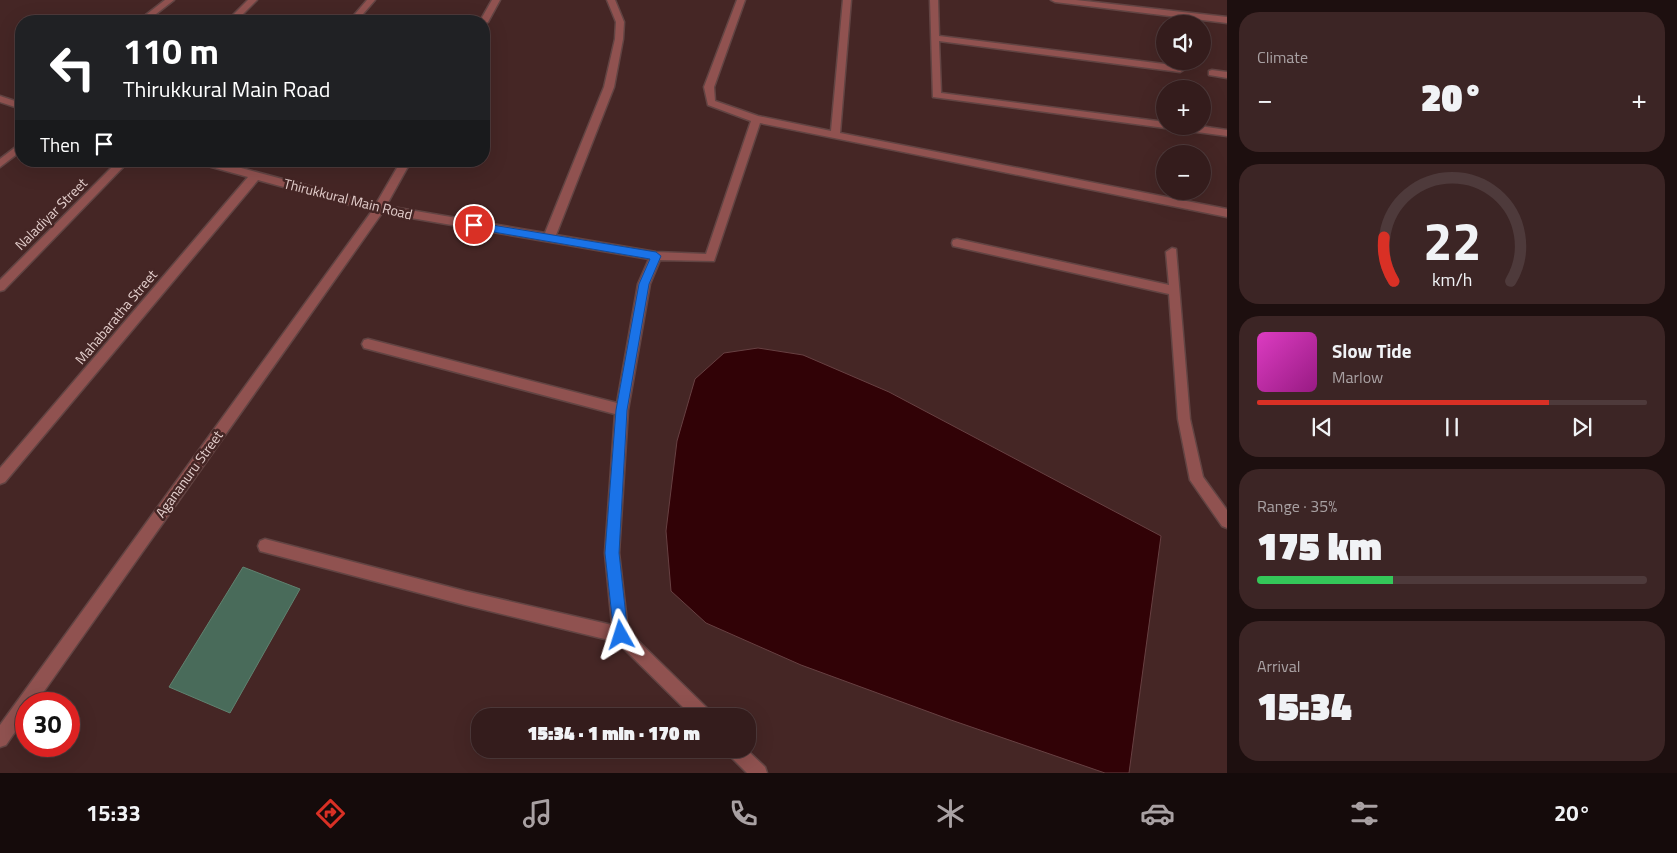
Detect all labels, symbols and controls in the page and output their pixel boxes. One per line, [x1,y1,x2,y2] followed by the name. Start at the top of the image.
[1156,15,1211,200] map controls
[1156,15,1211,70] button: sound
[123,24,219,78] text: 110 m
[40,35,105,100] icon: left
[1257,45,1308,69] text: Climate
[1421,68,1483,126] text: 20°
[123,72,330,106] text: Thirukkural Main Road
[1257,77,1273,120] text: −
[1631,77,1647,120] text: +
[1156,80,1211,135] button: +
[40,130,80,159] text: Then
[90,130,118,158] icon: arrive
[1156,145,1211,200] button: −
[282,172,415,225] street label: Thirukkural Main Road
[10,173,92,255] street label: Naladiyar Street
[1423,201,1481,280] text: 22
[453,204,495,246] pin
[460,211,488,239] icon: arrive
[70,265,162,369] street label: Mahabaratha Street
[1432,266,1472,293] text: km/h
[1332,336,1411,365] text: Slow Tide
[1332,365,1383,389] text: Marlow
[1308,413,1336,441] icon: previous
[1438,413,1466,441] icon: pause
[1568,413,1596,441] icon: next
[150,426,228,522] street label: Agananuru Street
[1257,494,1337,518] text: Range · 35%
[1257,517,1382,575] text: 175 km
[594,608,646,660] position arrow
[1257,654,1300,678] text: Arrival
[1257,677,1352,735] text: 15:34
[15,692,80,757] speed limit sign: 30
[527,718,700,747] text: 15:34 · 1 min · 170 m
[86,796,141,830] text: 15:33
[313,796,348,831] icon: directions
[520,796,555,831] icon: music
[726,796,761,831] icon: phone
[933,796,968,831] icon: climate
[1140,796,1175,831] icon: car
[1347,796,1382,831] icon: filters
[1554,796,1591,830] text: 20°

